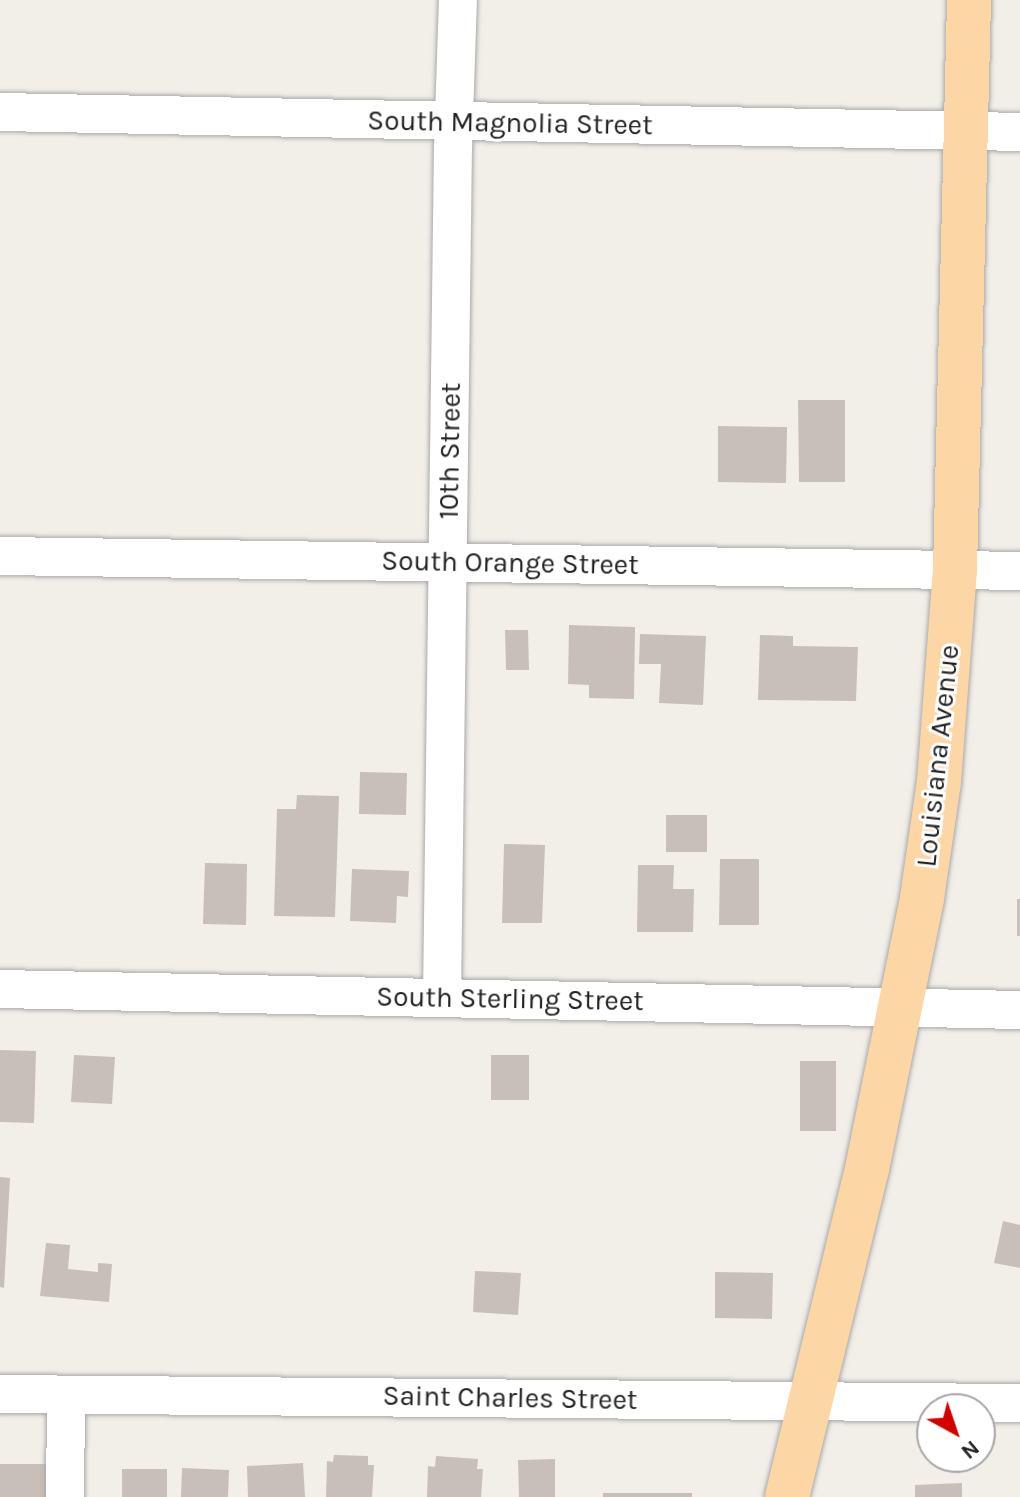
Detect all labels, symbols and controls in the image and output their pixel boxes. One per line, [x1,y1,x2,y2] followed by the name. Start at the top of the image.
[367,104,653,142] street label: South Magnolia Street
[432,382,468,520] street label: 10th Street
[381,544,639,582] street label: South Orange Street
[910,643,966,869] street label: Louisiana Avenue
[376,980,644,1018] street label: South Sterling Street
[382,1379,638,1417] street label: Saint Charles Street
[916,1393,996,1473] north arrow
[956,1435,985,1465] text: N

